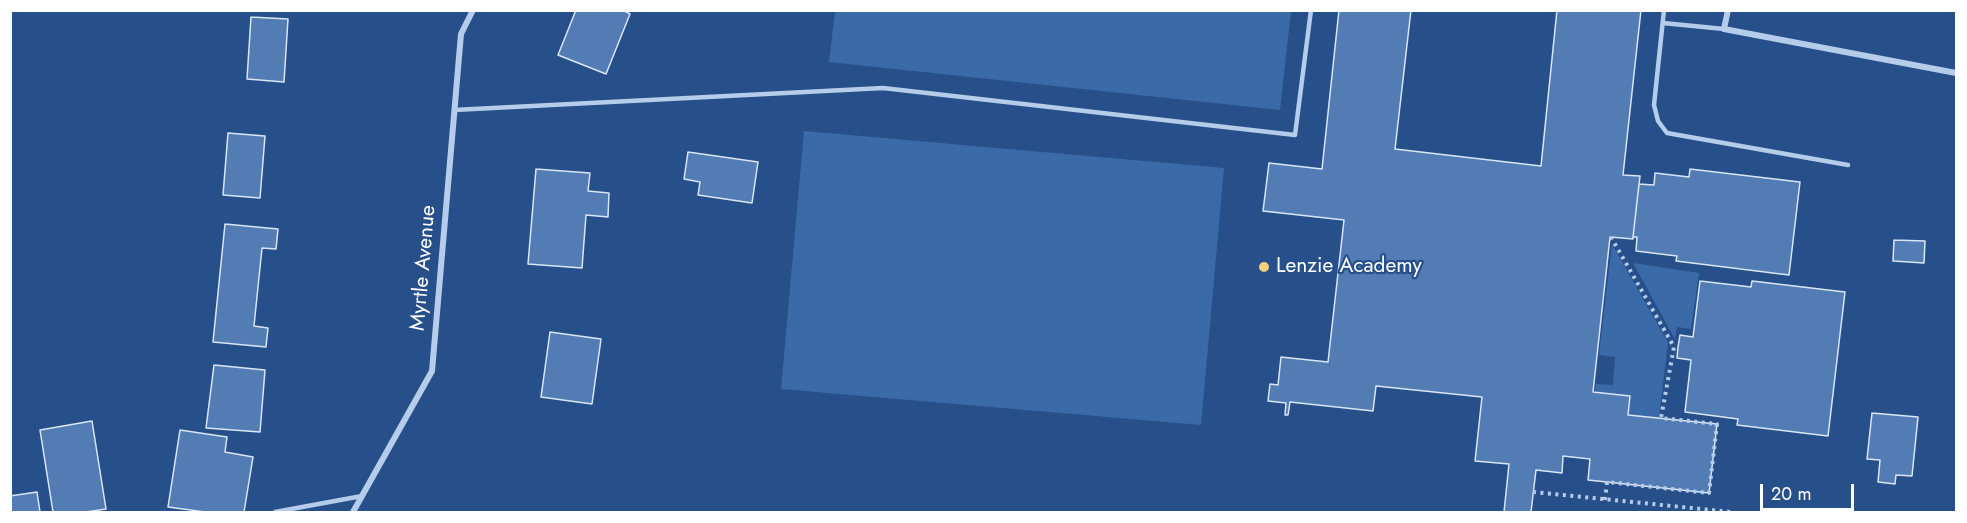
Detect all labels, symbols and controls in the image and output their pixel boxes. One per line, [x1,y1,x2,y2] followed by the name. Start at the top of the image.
[406,204,442,332] street label: Myrtle Avenue
[1276,254,1422,280] place label: Lenzie Academy
[1257,260,1271,274] marker: Lenzie Academy
[1763,472,1858,510] scale bar
[1771,481,1811,507] text: 20 m

